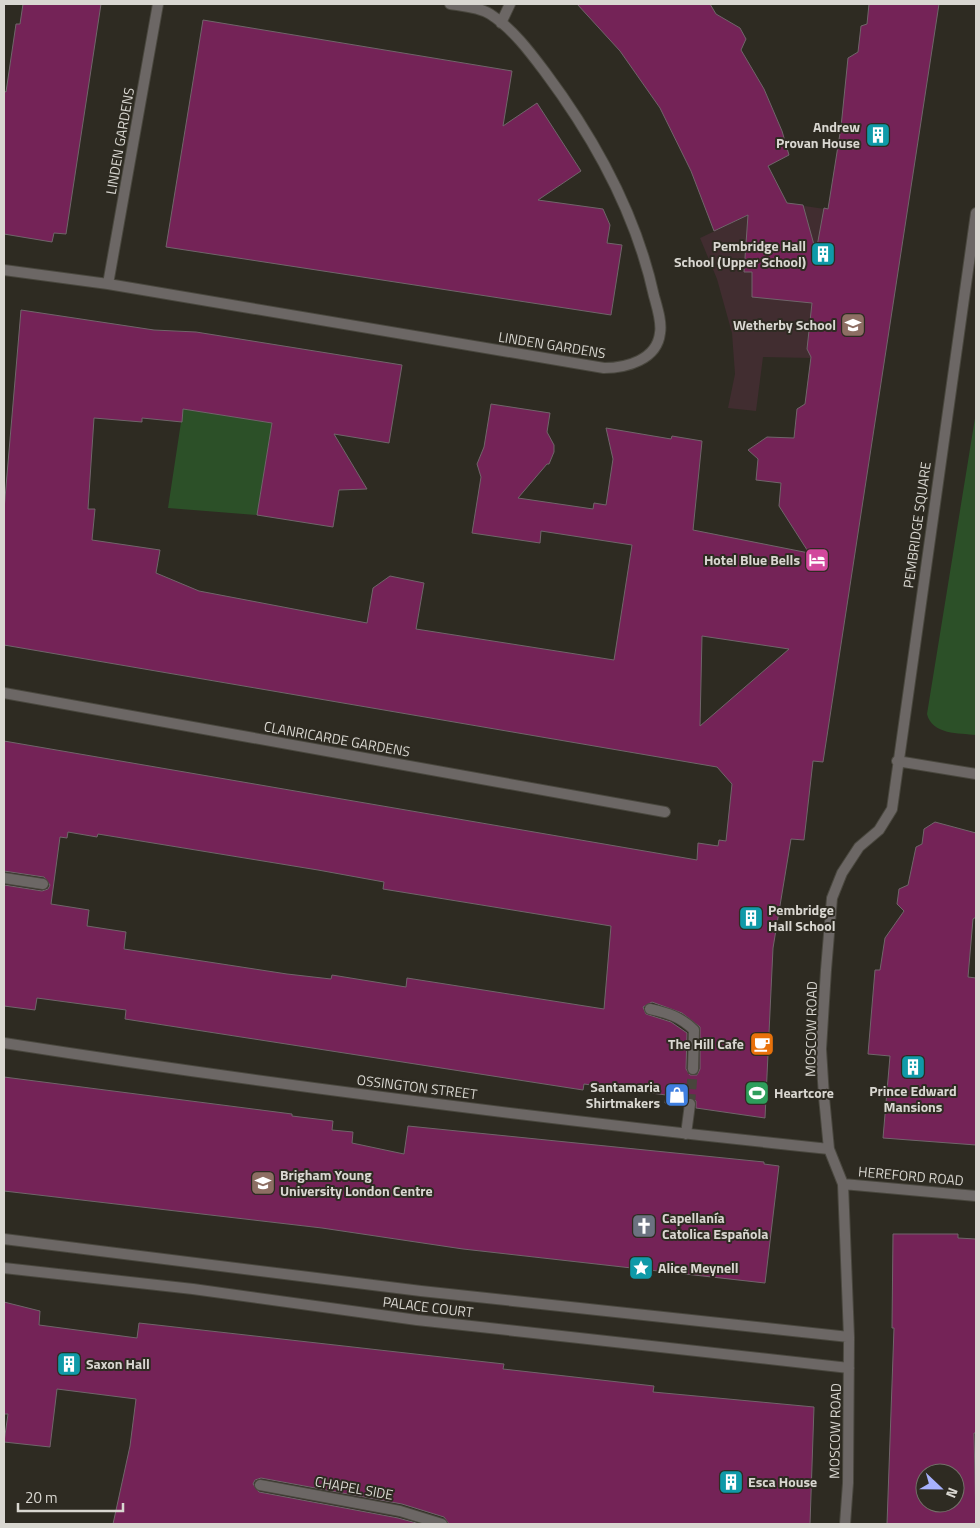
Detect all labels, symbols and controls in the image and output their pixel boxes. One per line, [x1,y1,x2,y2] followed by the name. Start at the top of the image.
[100,86,139,196] street label: LINDEN GARDENS
[776,116,860,153] place label: Andrew Provan House
[865,122,891,148] building icon: Andrew Provan House
[674,235,806,272] place label: Pembridge Hall School (Upper School)
[810,241,836,267] building icon: Pembridge Hall School (Upper School)
[840,312,866,338] school or university icon: Wetherby School
[733,314,836,335] place label: Wetherby School
[497,326,607,363] street label: LINDEN GARDENS
[897,460,936,589] street label: PEMBRIDGE SQUARE
[804,547,830,573] hotel icon: Hotel Blue Bells
[704,549,800,570] place label: Hotel Blue Bells
[262,715,412,762] street label: CLANRICARDE GARDENS
[768,899,836,936] place label: Pembridge Hall School
[738,905,764,931] building icon: Pembridge Hall School
[799,981,822,1077] street label: MOSCOW ROAD
[749,1031,775,1057] cafe icon: The Hill Cafe
[668,1033,744,1054] place label: The Hill Cafe
[900,1054,926,1080] building icon: Prince Edward Mansions
[356,1069,479,1104] street label: OSSINGTON STREET
[586,1076,660,1113] place label: Santamaria Shirtmakers
[744,1080,770,1106] sports icon: Heartcore
[869,1080,957,1117] place label: Prince Edward Mansions
[664,1082,690,1108] shop icon: Santamaria Shirtmakers
[774,1082,834,1103] place label: Heartcore
[857,1160,965,1191] street label: HEREFORD ROAD
[280,1164,433,1201] place label: Brigham Young University London Centre
[250,1170,276,1196] school or university icon: Brigham Young University London Centre
[662,1207,768,1244] place label: Capellanía Catolica Española
[631,1213,657,1239] church icon: Capellanía Catolica Española
[628,1255,654,1281] place icon: Alice Meynell
[658,1257,739,1278] place label: Alice Meynell
[382,1291,475,1323] street label: PALACE COURT
[56,1351,82,1377] building icon: Saxon Hall
[86,1353,150,1374] place label: Saxon Hall
[823,1383,846,1479] street label: MOSCOW ROAD
[915,1463,965,1513] north arrow
[718,1469,744,1495] building icon: Esca House
[313,1470,395,1505] street label: CHAPEL SIDE
[748,1471,817,1492] place label: Esca House
[18,1480,122,1512] scale bar
[941,1485,964,1501] text: N
[25,1486,58,1509] text: 20 m

